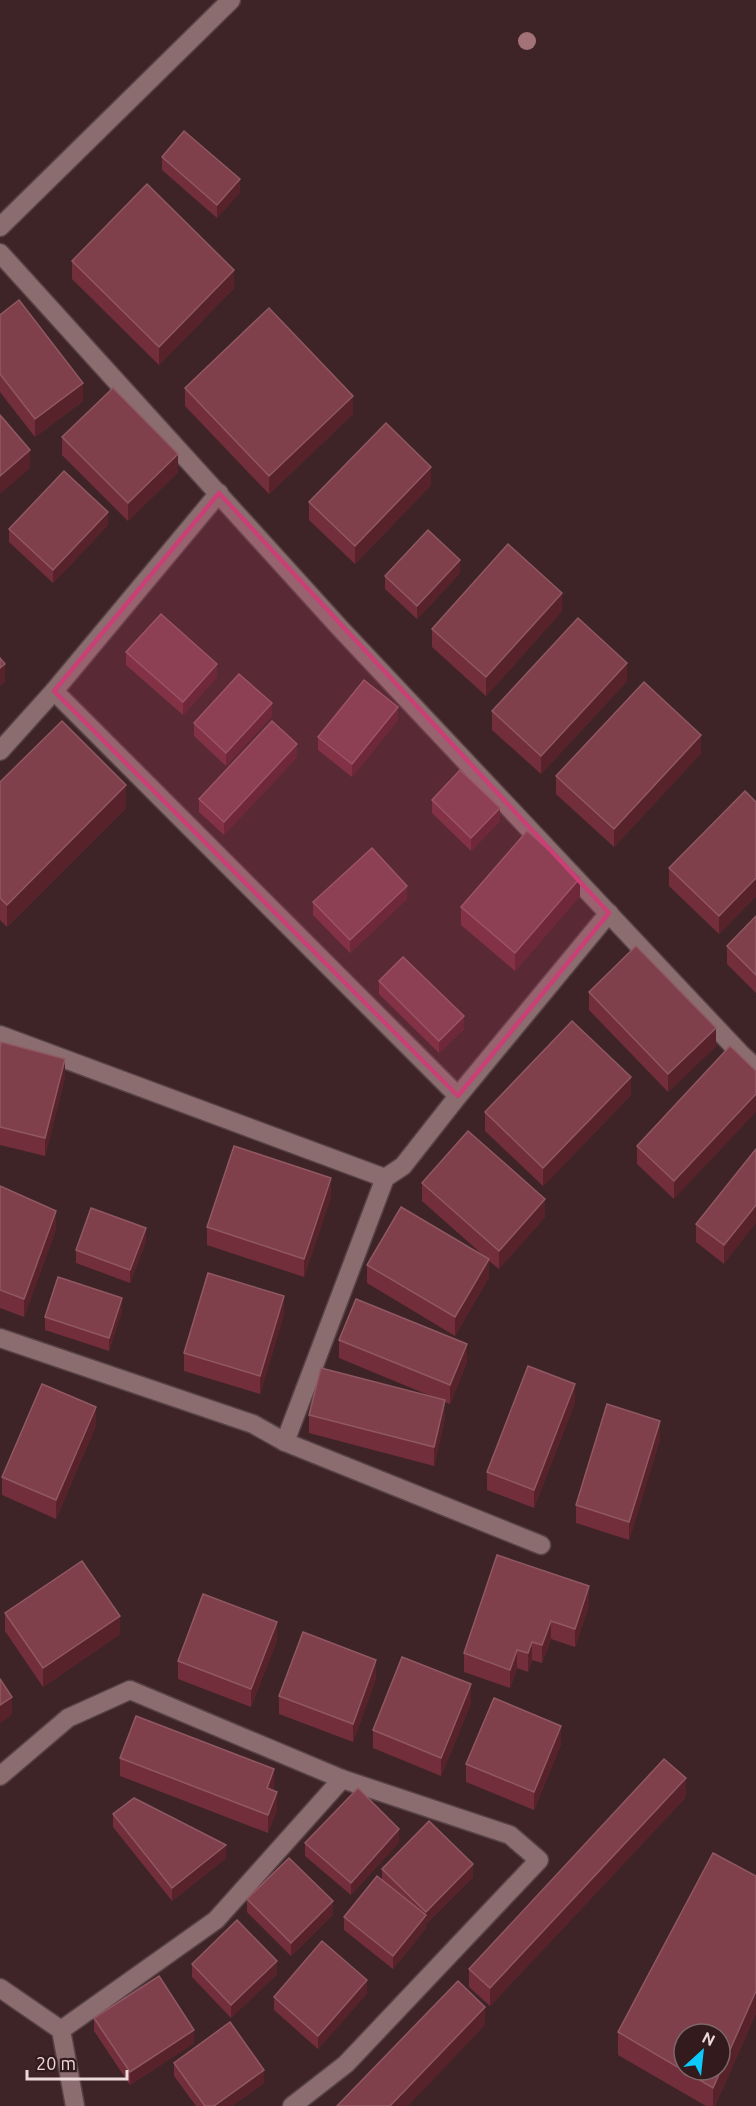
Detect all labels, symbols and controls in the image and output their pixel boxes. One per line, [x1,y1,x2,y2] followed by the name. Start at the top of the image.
[672,2022,732,2082] north arrow
[699,2028,718,2049] text: N
[27,2043,128,2081] scale bar
[36,2053,76,2073] text: 20 m

